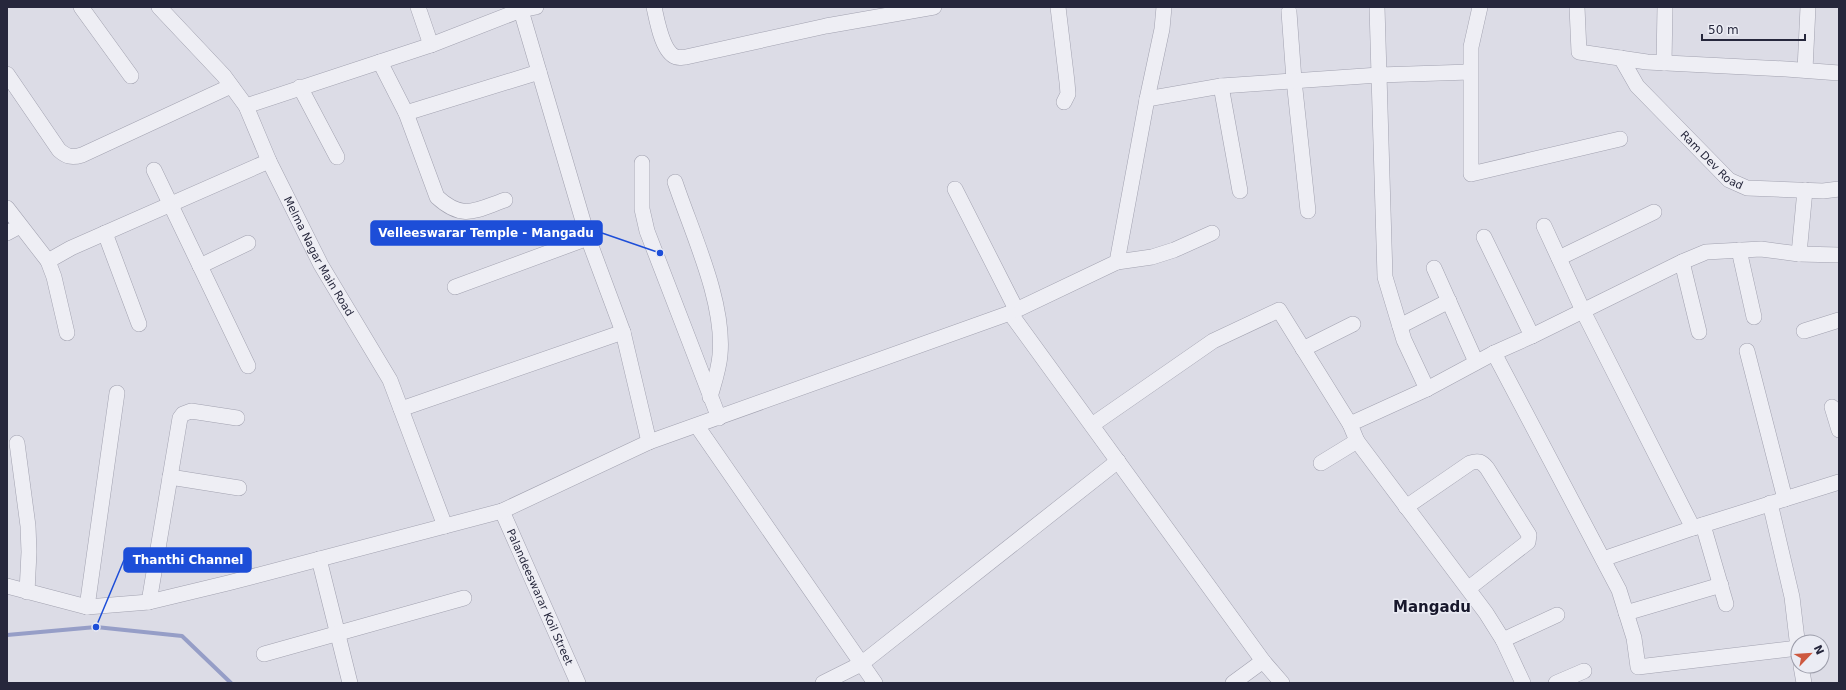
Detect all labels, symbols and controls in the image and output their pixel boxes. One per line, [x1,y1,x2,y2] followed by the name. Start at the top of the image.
[1702,16,1805,42] scale bar
[1708,23,1739,37] text: 50 m
[1678,128,1745,192] street label: Ram Dev Road
[281,194,356,319] street label: Melma Nagar Main Road
[371,221,602,245] callout: Velleeswarar Temple - Mangadu
[378,226,594,240] text: Velleeswarar Temple - Mangadu
[504,527,576,668] street label: Palandeeswarar Koil Street
[124,548,251,572] callout: Thanthi Channel
[133,553,243,567] text: Thanthi Channel
[1393,598,1471,616] district label: Mangadu
[1790,634,1830,674] north arrow
[1811,643,1826,657] text: N

